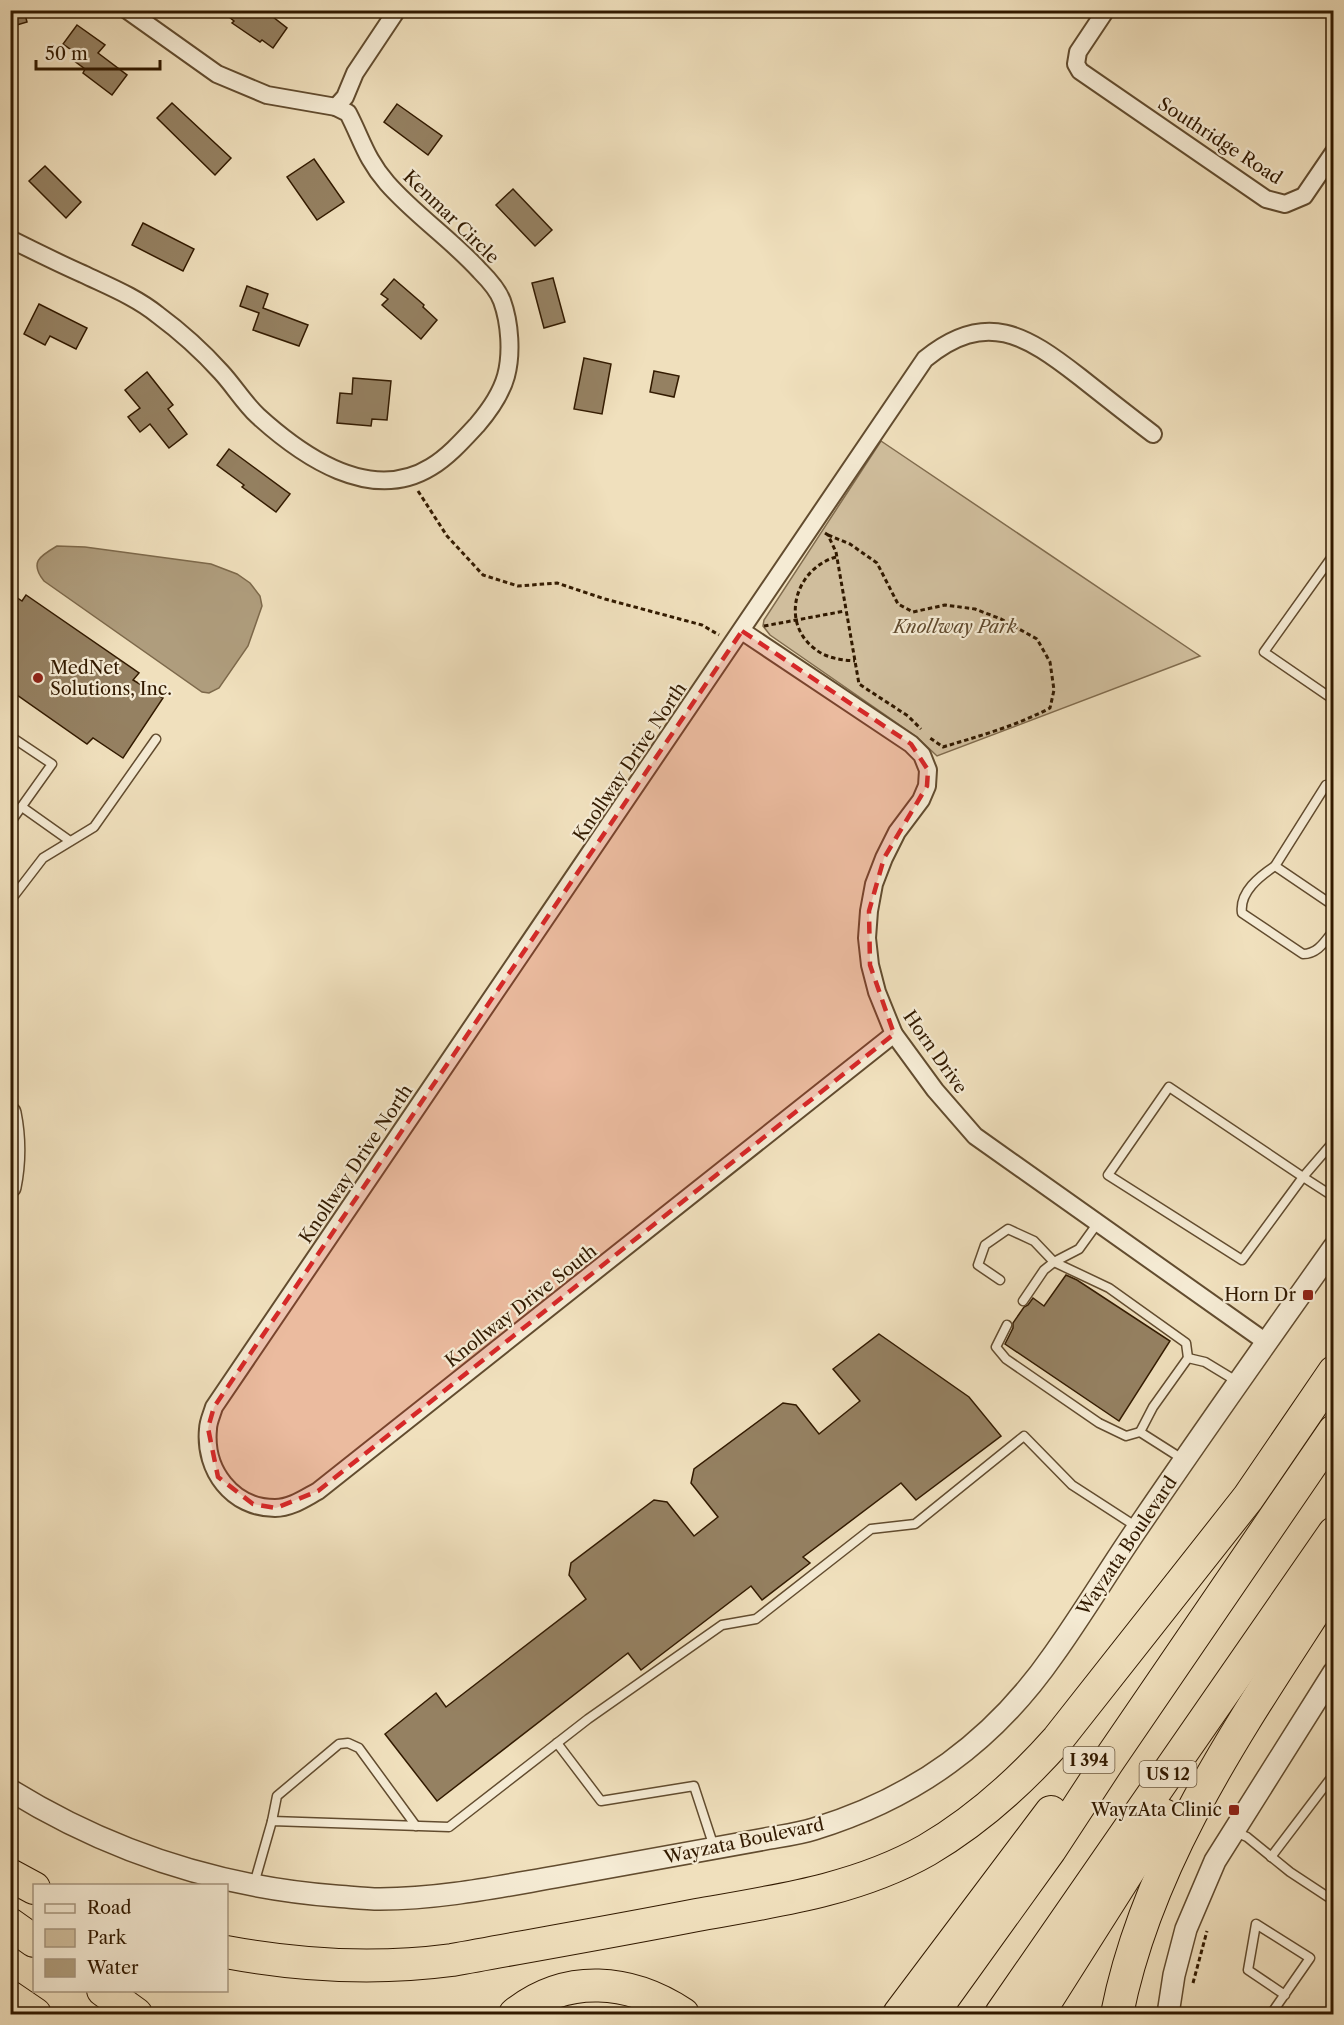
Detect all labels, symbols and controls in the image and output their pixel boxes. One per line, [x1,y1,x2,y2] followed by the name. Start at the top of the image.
[36,33,160,71] scale bar
[45,43,88,65] text: 50 m
[1154,93,1286,189] street label: Southridge Road
[398,166,504,268] street label: Kenmar Circle
[892,616,1017,638] park label: Knollway Park
[50,657,172,700] place label: MedNet Solutions, Inc.
[31,671,45,685] marker: MedNet Solutions, Inc.
[569,678,691,846] street label: Knollway Drive North
[898,1006,972,1098] street label: Horn Drive
[295,1080,417,1248] street label: Knollway Drive North
[441,1240,601,1372] street label: Knollway Drive South
[1224,1284,1296,1306] place label: Horn Dr
[1301,1288,1315,1302] marker: Horn Dr
[1072,1472,1182,1621] street label: Wayzata Boulevard
[1064,1747,1114,1773] road number: I 394
[1140,1761,1196,1787] road number: US 12
[1090,1799,1222,1821] place label: WayzAta Clinic
[1227,1803,1241,1817] marker: WayzAta Clinic
[661,1813,826,1869] street label: Wayzata Boulevard
[33,1884,228,1992] legend
[87,1897,132,1919] text: Road
[87,1927,128,1949] text: Park
[86,1957,139,1979] text: Water

